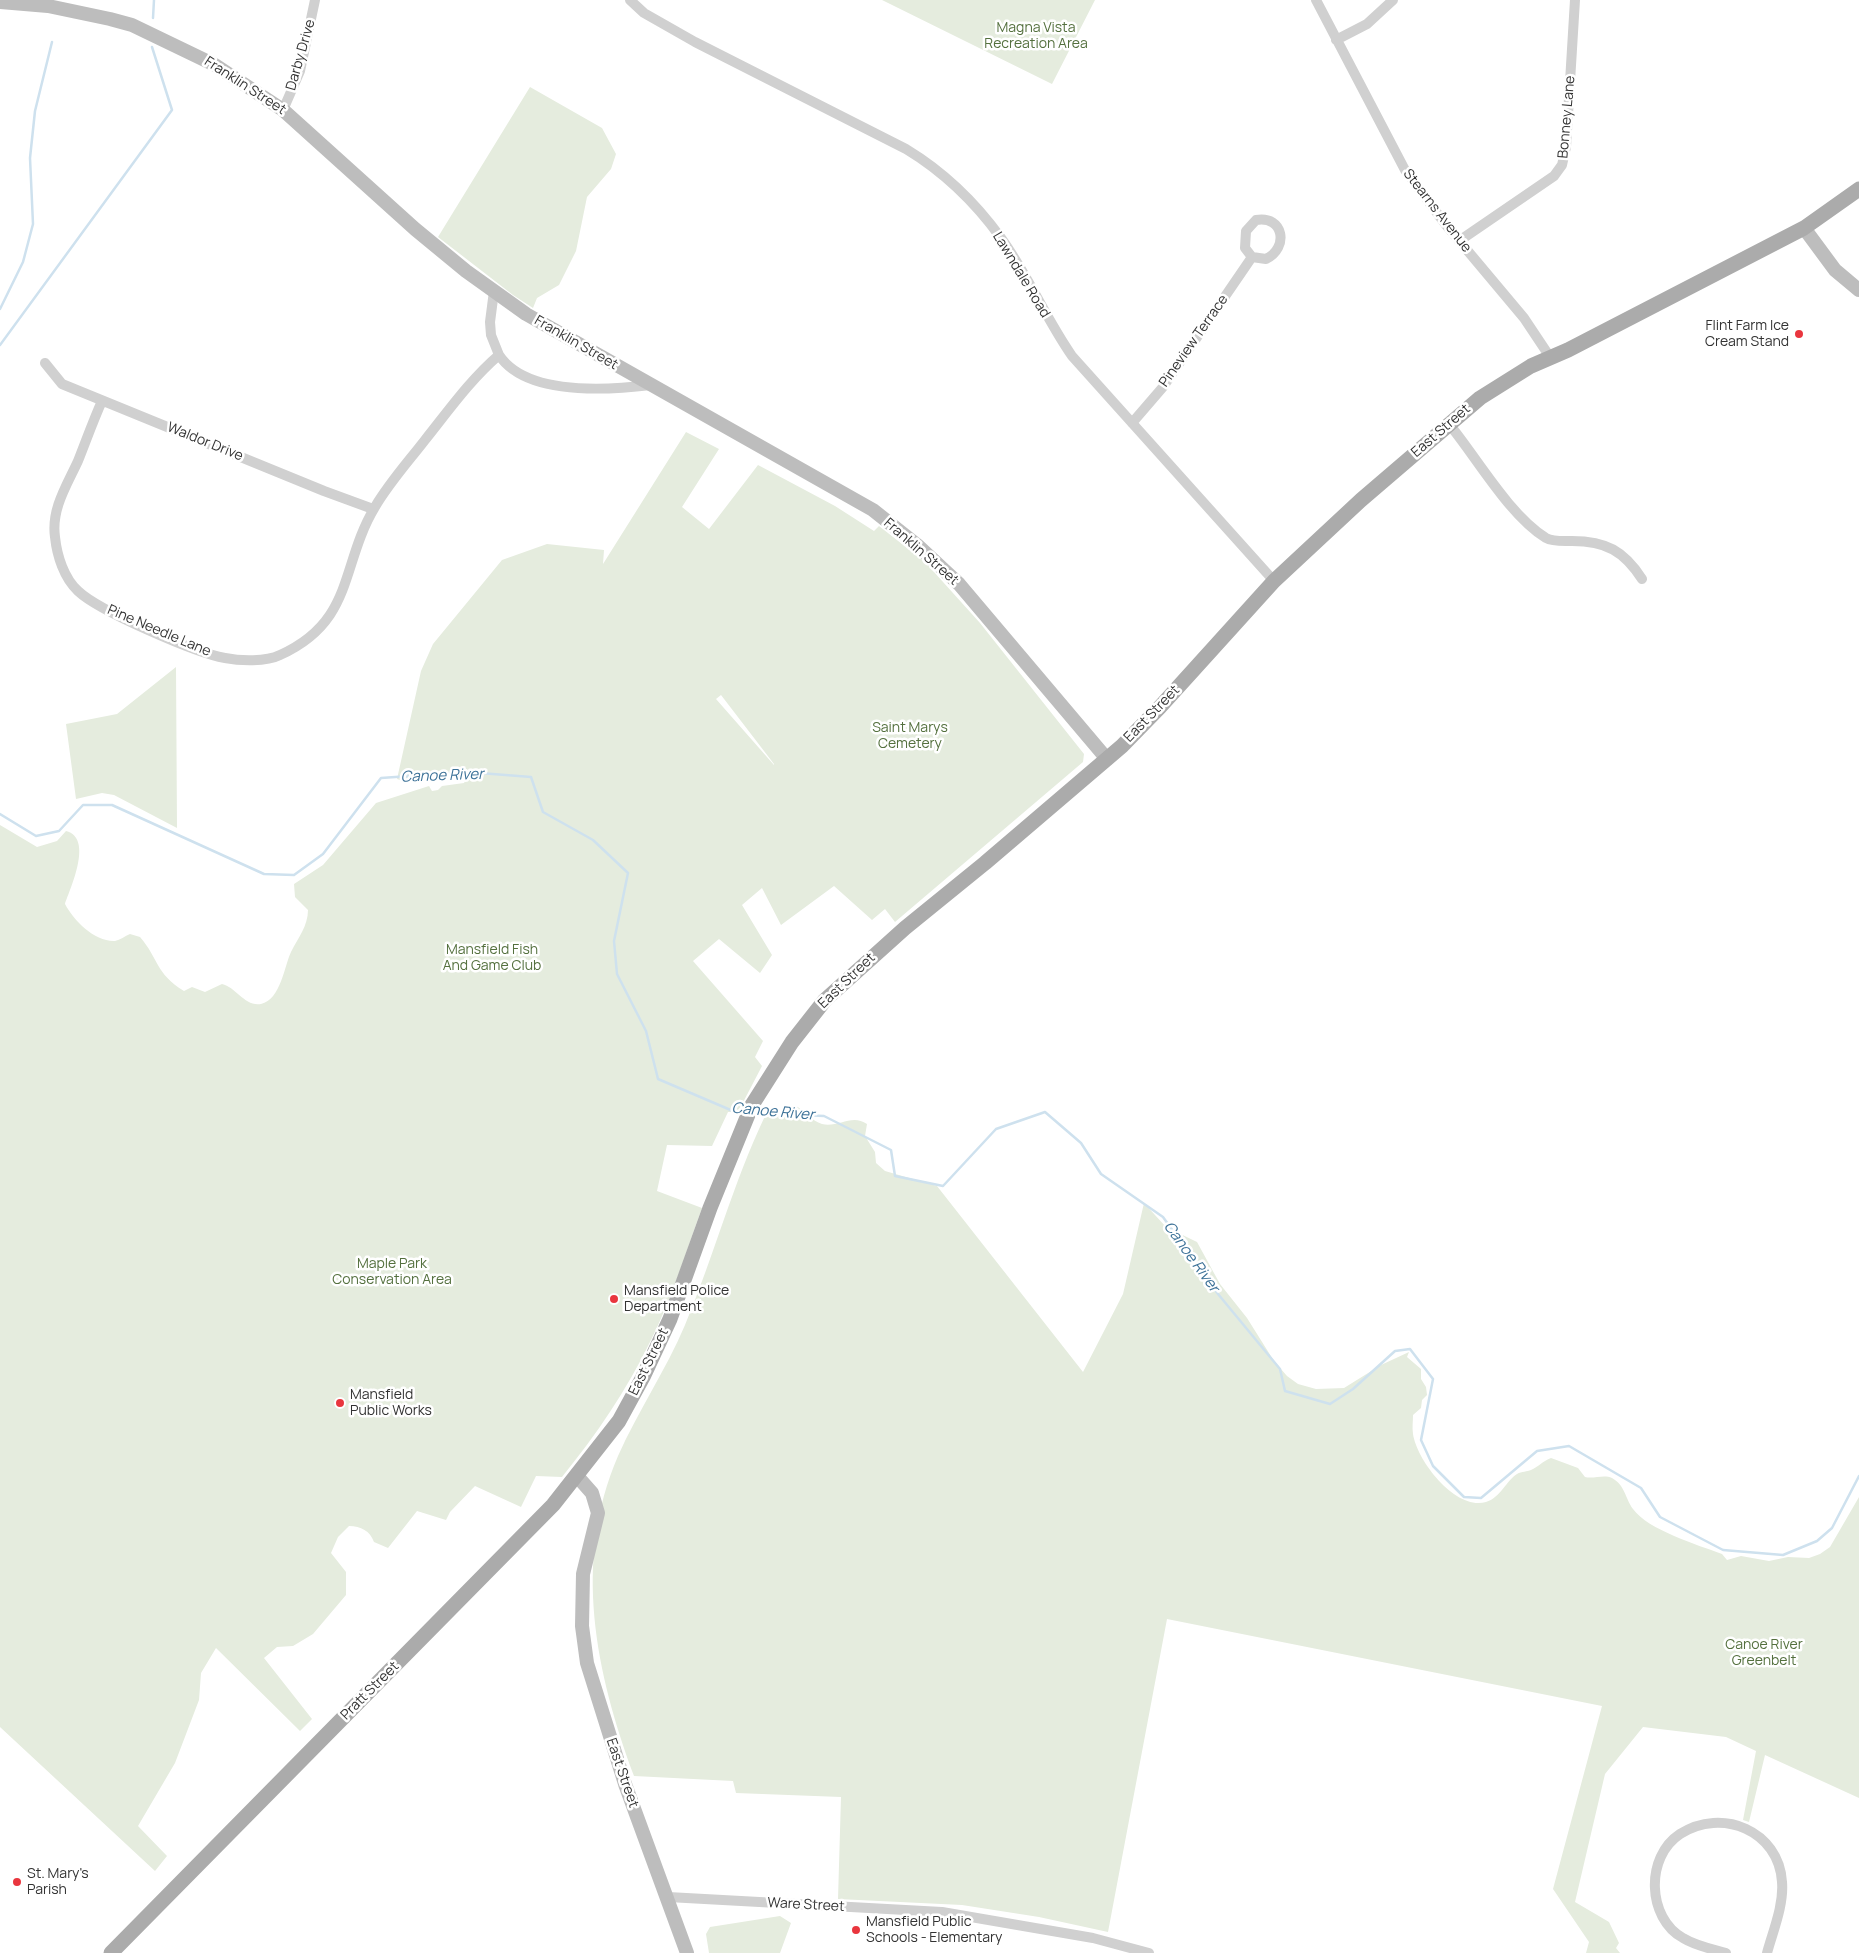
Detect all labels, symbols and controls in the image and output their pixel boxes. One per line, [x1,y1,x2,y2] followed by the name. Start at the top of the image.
[283,18,319,92] street label: Darby Drive
[984,20,1088,52] park label: Magna Vista Recreation Area
[201,53,289,119] street label: Franklin Street
[1555,75,1579,159] street label: Bonney Lane
[1399,166,1475,256] street label: Stearns Avenue
[989,229,1053,321] street label: Lawndale Road
[1156,292,1232,390] street label: Pineview Terrace
[531,312,621,374] street label: Franklin Street
[1705,318,1789,351] place label: Flint Farm Ice Cream Stand
[1793,328,1805,340] marker: Flint Farm Ice Cream Stand
[1408,401,1474,461] street label: East Street
[164,419,246,465] street label: Waldor Drive
[880,515,962,589] street label: Franklin Street
[105,602,213,660] street label: Pine Needle Lane
[1121,682,1183,746] street label: East Street
[872,720,948,752] park label: Saint Marys Cemetery
[400,766,484,786] water label: Canoe River
[443,942,541,974] park label: Mansfield Fish And Game Club
[815,950,879,1012] street label: East Street
[731,1099,815,1125] water label: Canoe River
[1159,1218,1223,1296] water label: Canoe River
[332,1256,452,1288] park label: Maple Park Conservation Area
[624,1283,729,1315] place label: Mansfield Police Department
[608,1293,620,1305] marker: Mansfield Police Department
[626,1326,672,1398] street label: East Street
[350,1387,432,1420] place label: Mansfield Public Works
[334,1397,346,1409] marker: Mansfield Public Works
[1725,1637,1803,1670] park label: Canoe River Greenbelt
[337,1658,403,1724] street label: Pratt Street
[602,1736,642,1810] street label: East Street
[27,1866,89,1898] place label: St. Mary's Parish
[11,1876,23,1888] marker: St. Mary's Parish
[767,1895,845,1915] street label: Ware Street
[866,1914,1002,1946] place label: Mansfield Public Schools - Elementary
[850,1924,862,1936] marker: Mansfield Public Schools - Elementary

